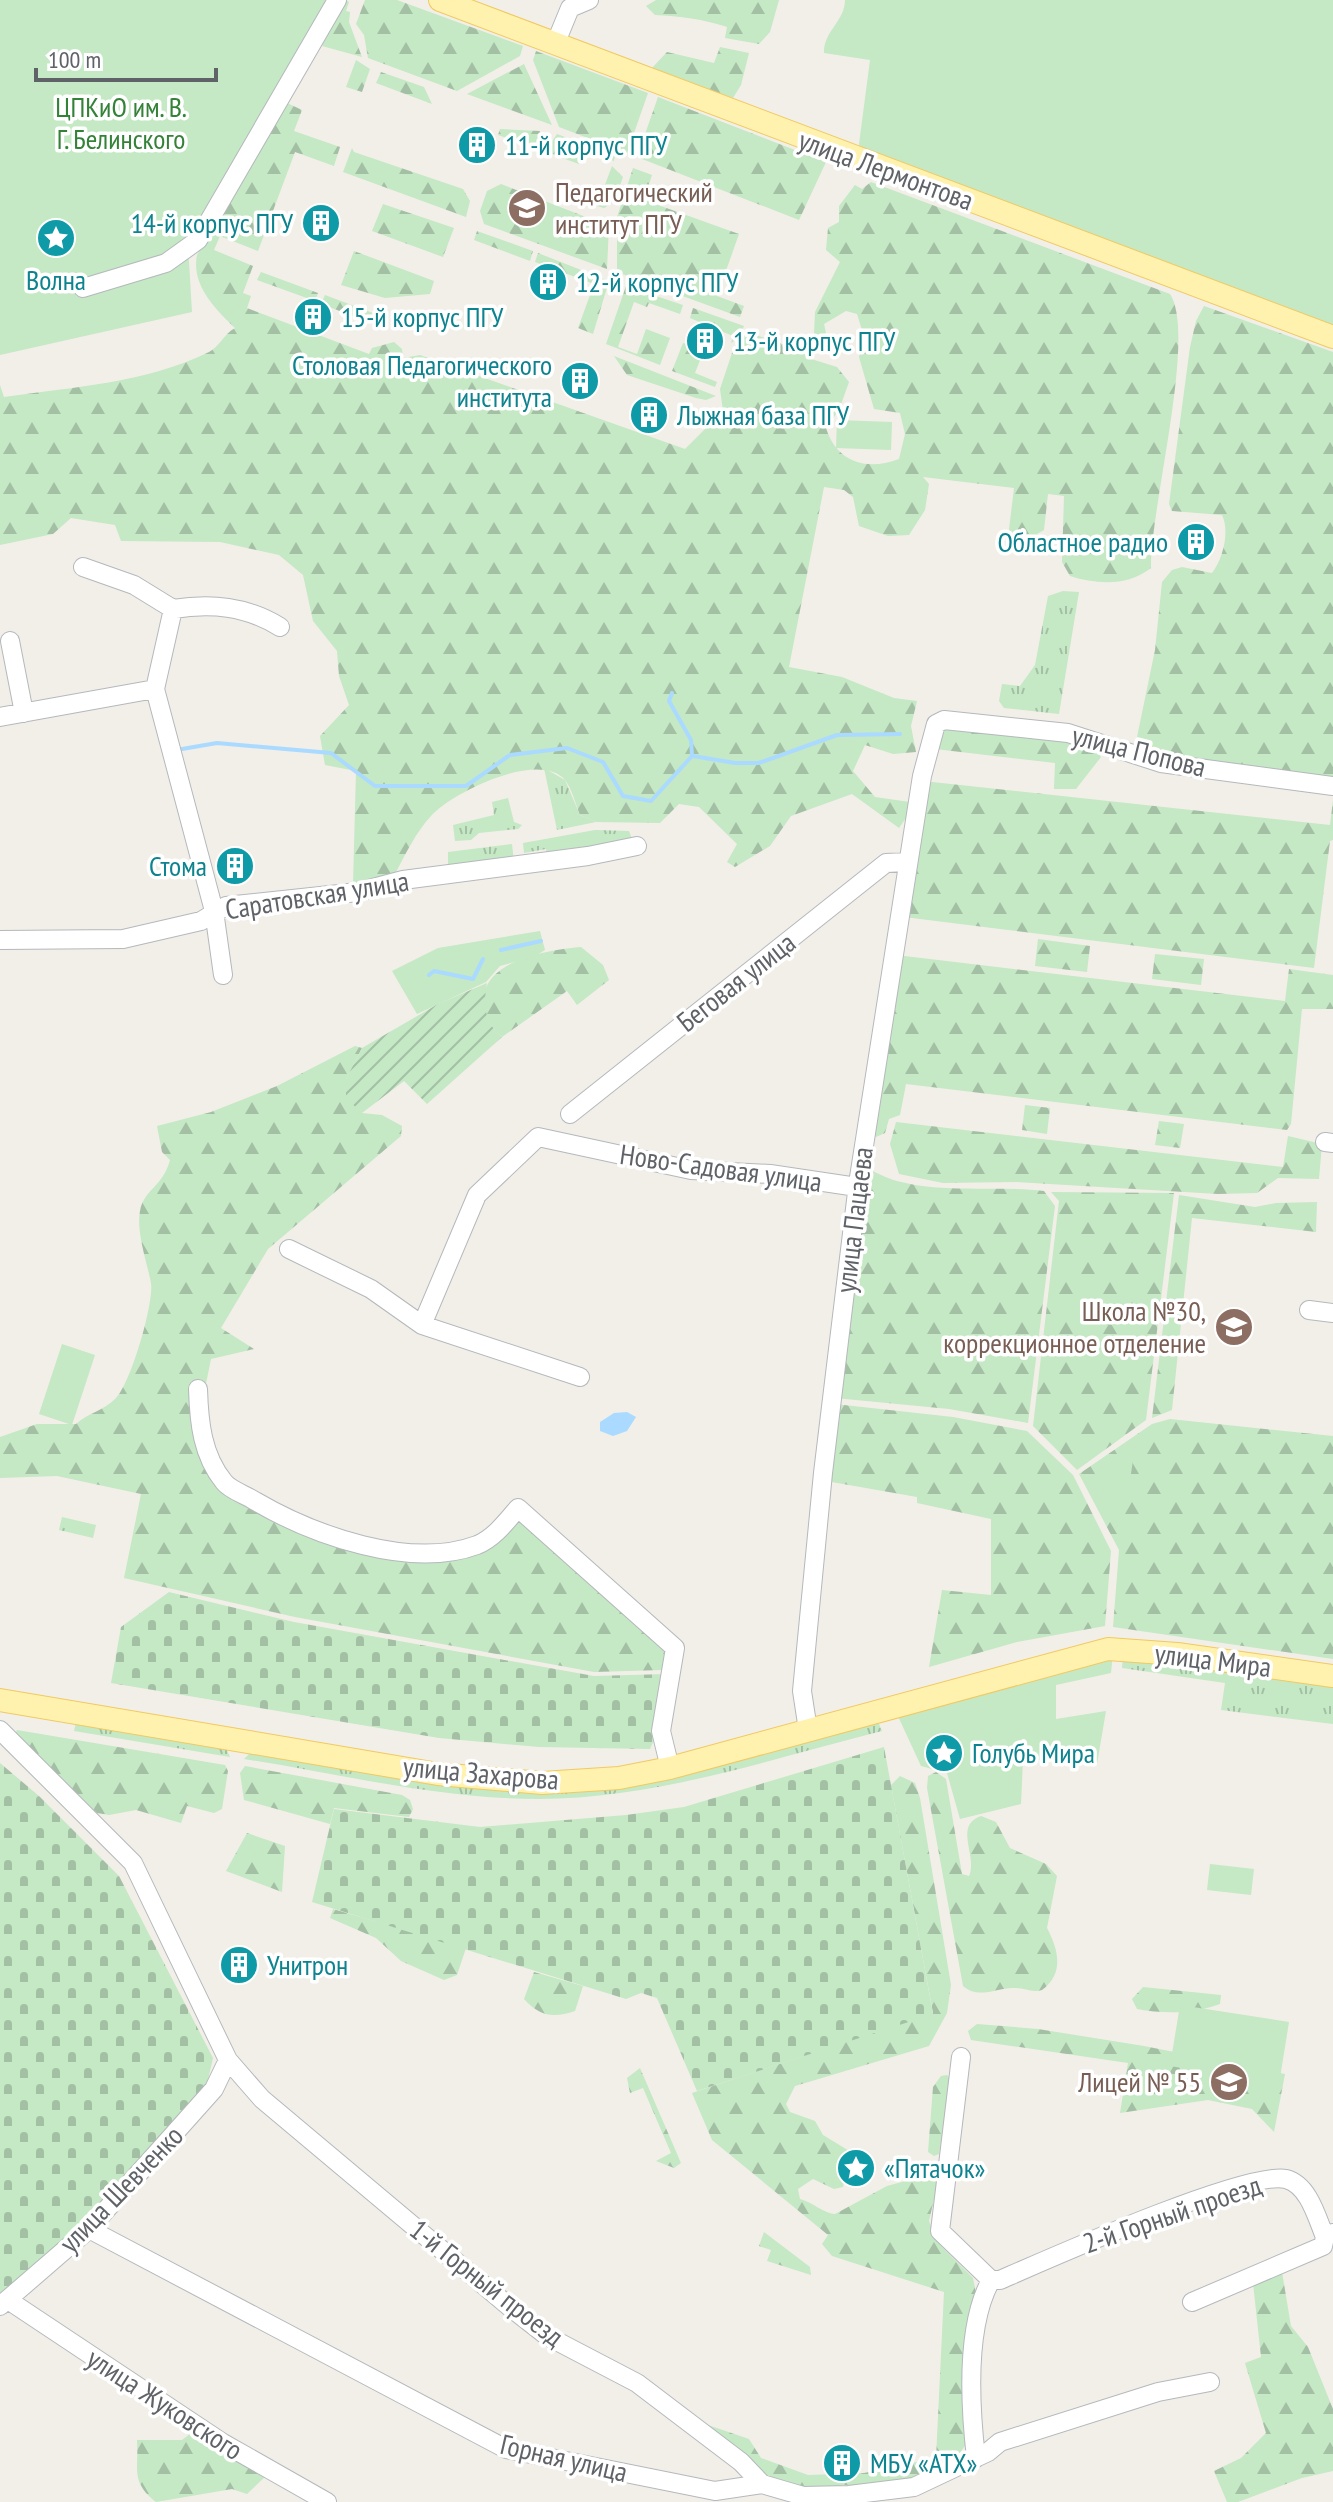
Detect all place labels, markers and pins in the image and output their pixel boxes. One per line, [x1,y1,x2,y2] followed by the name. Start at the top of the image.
[456,124,498,166] building icon: 11-й корпус ПГУ
[505,126,668,163] place label: 11-й корпус ПГУ
[555,173,713,242] place label: Педагогический институт ПГУ
[506,187,548,229] school or university icon: Педагогический институт ПГУ
[300,202,342,244] building icon: 14-й корпус ПГУ
[131,204,293,241] place label: 14-й корпус ПГУ
[35,217,77,259] place icon: Волна
[26,261,86,298] place label: Волна
[527,261,569,303] building icon: 12-й корпус ПГУ
[576,263,739,300] place label: 12-й корпус ПГУ
[292,296,334,338] building icon: 15-й корпус ПГУ
[341,298,504,335] place label: 15-й корпус ПГУ
[684,320,726,362] building icon: 13-й корпус ПГУ
[733,322,896,359] place label: 13-й корпус ПГУ
[292,346,552,415] place label: Столовая Педагогического института
[559,360,601,402] building icon: Столовая Педагогического института
[628,394,670,436] building icon: Лыжная база ПГУ
[676,396,849,433] place label: Лыжная база ПГУ
[1175,521,1217,563] building icon: Областное радио
[997,523,1168,560] place label: Областное радио
[214,845,256,887] building icon: Стома
[149,847,207,884] place label: Стома
[943,1292,1206,1361] place label: Школа №30, коррекционное отделение
[1213,1306,1255,1348] school or university icon: Школа №30, коррекционное отделение
[923,1732,965,1774] place icon: Голубь Мира
[972,1734,1095,1771] place label: Голубь Мира
[218,1944,260,1986] building icon: Унитрон
[267,1946,348,1983] place label: Унитрон
[1208,2061,1250,2103] school or university icon: Лицей № 55
[1077,2063,1201,2100] place label: Лицей № 55
[835,2147,877,2189] place icon: «Пятачок»
[884,2149,985,2186] place label: «Пятачок»
[821,2442,863,2484] building icon: МБУ «АТХ»
[870,2444,977,2481] place label: МБУ «АТХ»

